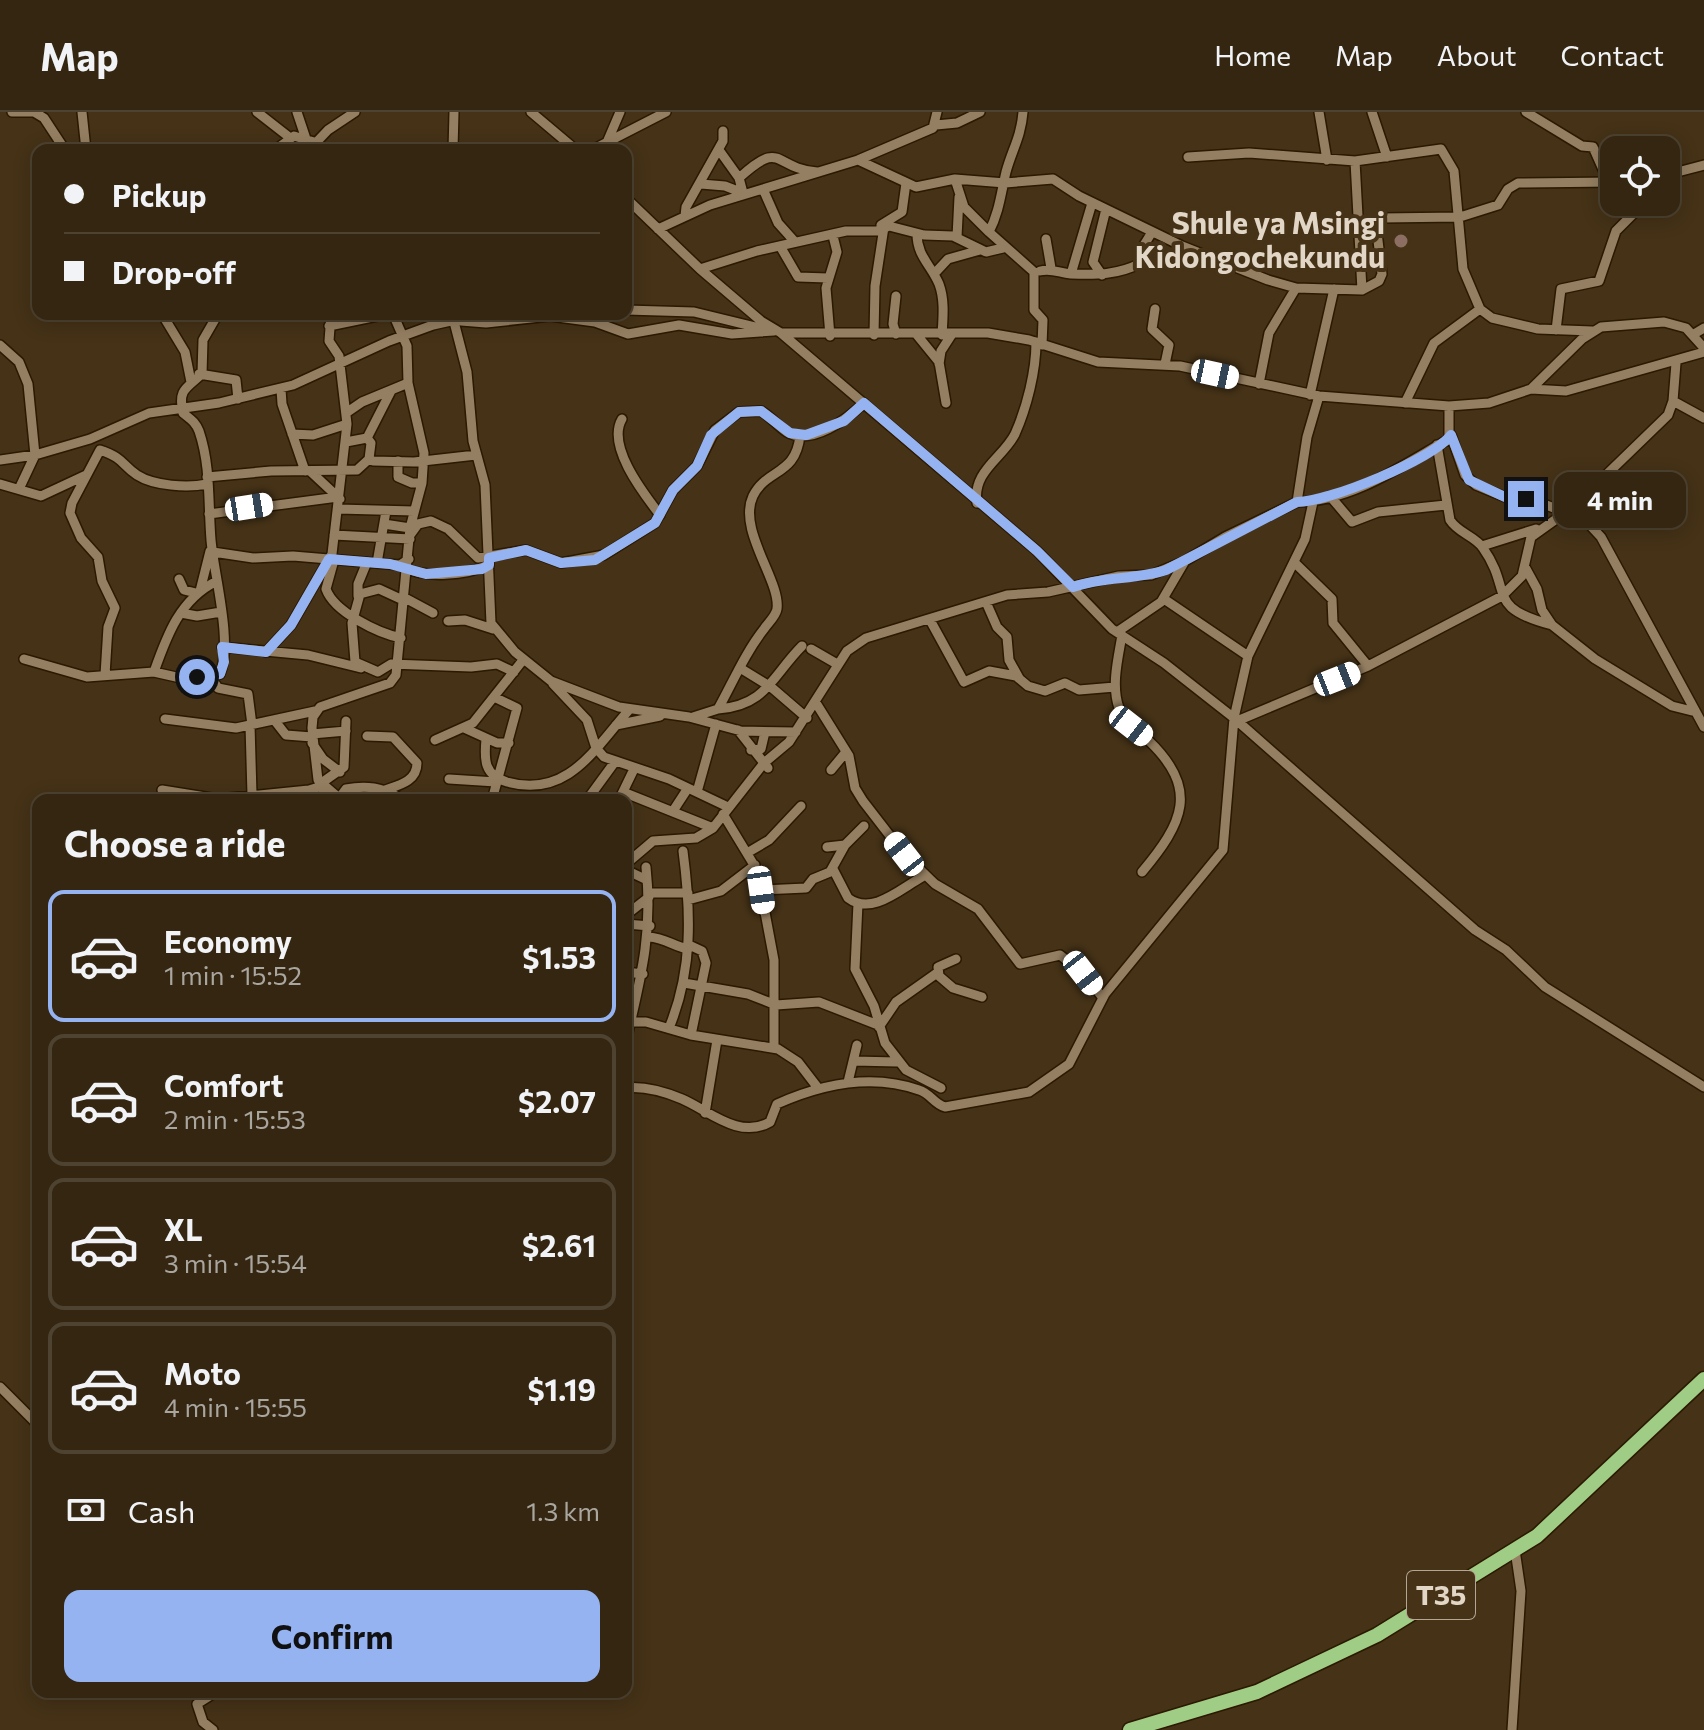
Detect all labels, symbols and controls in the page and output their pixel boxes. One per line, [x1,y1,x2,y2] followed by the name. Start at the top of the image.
[40,32,119,79] text: Map
[1214,38,1291,72] text: Home
[1335,38,1393,72] text: Map
[1437,38,1517,72] text: About
[1561,38,1664,72] text: Contact
[1600,136,1680,216] map controls
[1600,136,1680,216] button: locate
[112,176,206,213] text: Pickup
[1135,203,1385,274] place label: Shule ya Msingi Kidongochekundu
[1392,232,1410,250] marker: Shule ya Msingi Kidongochekundu
[112,253,236,290] text: Drop-off
[1189,357,1241,391] car
[1554,471,1686,527] callout: 4 min
[1508,481,1544,517] route end
[1587,484,1653,515] text: 4 min
[223,491,275,523] car
[179,659,215,695] route start
[1310,659,1364,699] car
[1105,702,1157,750] car
[64,820,285,864] text: Choose a ride
[880,828,928,880] car
[746,865,776,915] car
[68,920,140,992] icon: car
[164,922,292,959] text: Economy
[522,938,596,975] text: $1.53
[1059,947,1107,999] car
[164,959,302,990] text: 1 min · 15:52
[68,1064,140,1136] icon: car
[164,1066,283,1103] text: Comfort
[518,1082,596,1119] text: $2.07
[164,1103,306,1134] text: 2 min · 15:53
[68,1208,140,1280] icon: car
[164,1210,203,1247] text: XL
[522,1226,596,1263] text: $2.61
[164,1247,307,1278] text: 3 min · 15:54
[68,1352,140,1424] icon: car
[164,1354,241,1391] text: Moto
[527,1370,596,1407] text: $1.19
[164,1391,307,1422] text: 4 min · 15:55
[64,1488,108,1532] icon: cash
[128,1492,195,1529] text: Cash
[526,1495,600,1526] text: 1.3 km
[1407,1571,1475,1619] road number: T35
[64,1590,600,1682] button: Confirm

